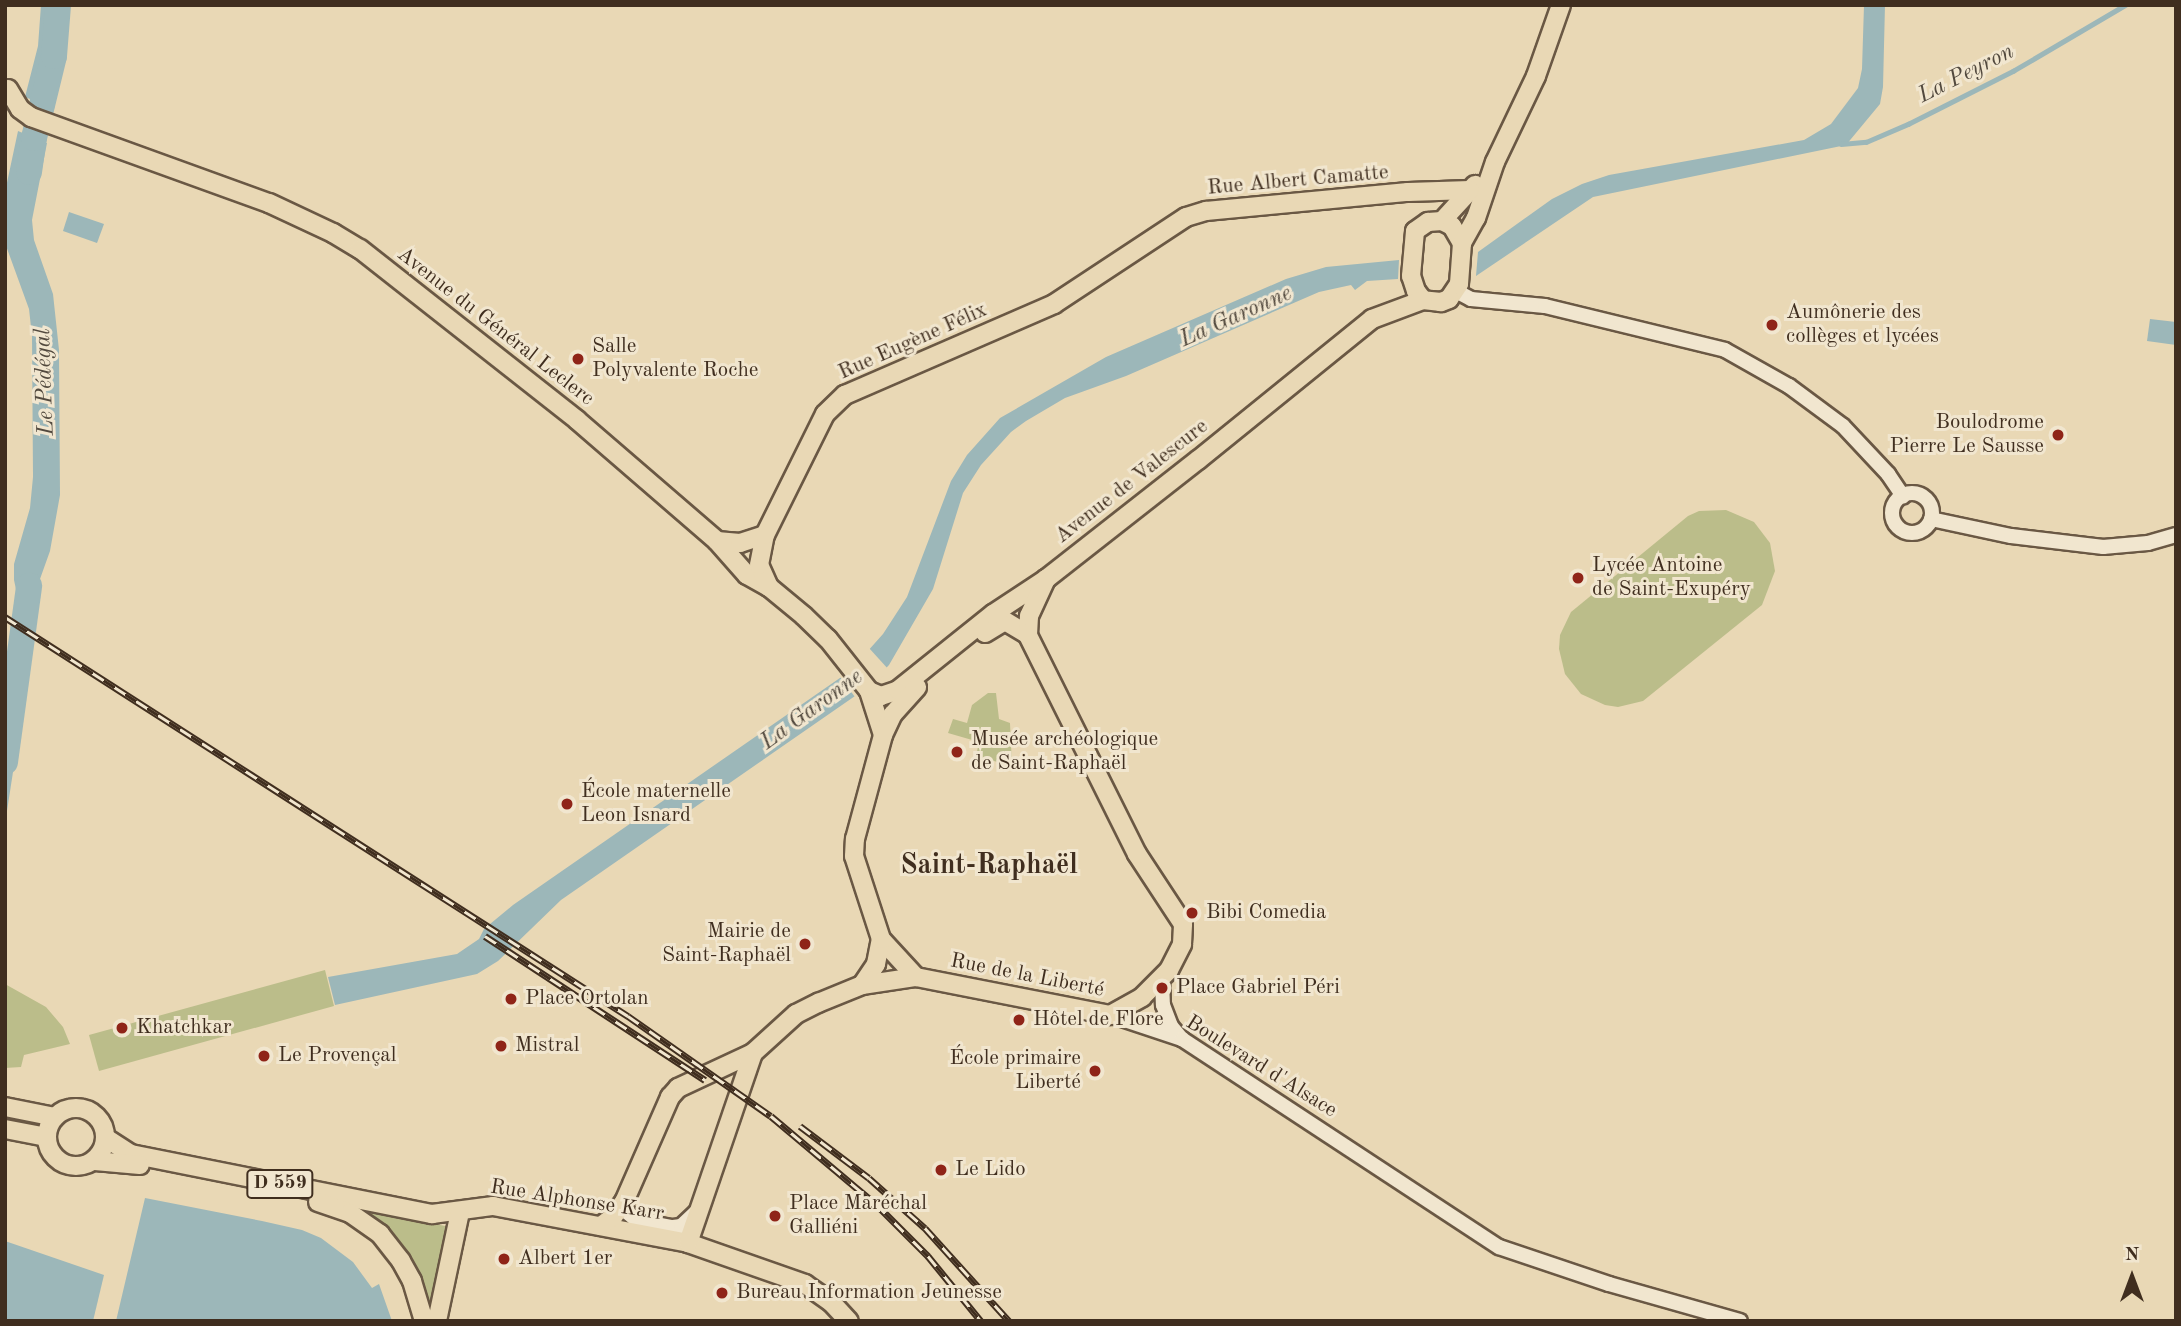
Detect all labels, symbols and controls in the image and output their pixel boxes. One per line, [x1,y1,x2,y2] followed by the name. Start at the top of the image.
[1913,38,2019,110] water label: La Peyron
[1206,161,1390,201] street label: Rue Albert Camatte
[392,242,598,412] street label: Avenue du Général Leclerc
[1176,280,1296,354] water label: La Garonne
[835,298,991,386] street label: Rue Eugène Félix
[1786,300,1939,350] place label: Aumônerie des collèges et lycées
[1764,317,1780,333] marker: Aumônerie des collèges et lycées
[29,328,61,436] water label: Le Pédégal
[592,334,758,384] place label: Salle Polyvalente Roche
[570,351,586,367] marker: Salle Polyvalente Roche
[1890,410,2044,460] place label: Boulodrome Pierre Le Sausse
[1051,414,1213,550] street label: Avenue de Valescure
[2050,427,2066,443] marker: Boulodrome Pierre Le Sausse
[1592,553,1751,603] place label: Lycée Antoine de Saint-Exupéry
[1570,570,1586,586] marker: Lycée Antoine de Saint-Exupéry
[755,664,869,756] water label: La Garonne
[971,727,1158,777] place label: Musée archéologique de Saint-Raphaël
[949,744,965,760] marker: Musée archéologique de Saint-Raphaël
[581,779,731,829] place label: École maternelle Leon Isnard
[559,796,575,812] marker: École maternelle Leon Isnard
[900,849,1078,883] district label: Saint-Raphaël
[1206,900,1326,926] place label: Bibi Comedia
[1184,905,1200,921] marker: Bibi Comedia
[662,919,791,969] place label: Mairie de Saint-Raphaël
[797,936,813,952] marker: Mairie de Saint-Raphaël
[948,949,1106,1003] street label: Rue de la Liberté
[1176,975,1340,1001] place label: Place Gabriel Péri
[1154,980,1170,996] marker: Place Gabriel Péri
[525,986,648,1012] place label: Place Ortolan
[503,991,519,1007] marker: Place Ortolan
[1033,1007,1164,1033] place label: Hôtel de Flore
[1181,1010,1341,1124] street label: Boulevard d'Alsace
[1011,1012,1027,1028] marker: Hôtel de Flore
[136,1015,232,1041] place label: Khatchkar
[114,1020,130,1036] marker: Khatchkar
[515,1033,579,1059] place label: Mistral
[493,1038,509,1054] marker: Mistral
[278,1043,396,1069] place label: Le Provençal
[950,1046,1081,1096] place label: École primaire Liberté
[256,1048,272,1064] marker: Le Provençal
[1087,1063,1103,1079] marker: École primaire Liberté
[955,1157,1026,1183] place label: Le Lido
[933,1162,949,1178] marker: Le Lido
[245,1168,315,1200] road number: D 559
[488,1175,666,1227] street label: Rue Alphonse Karr
[789,1191,927,1241] place label: Place Maréchal Galliéni
[767,1208,783,1224] marker: Place Maréchal Galliéni
[2097,1242,2167,1312] north arrow
[518,1246,612,1272] place label: Albert 1er
[2125,1246,2139,1265] text: N
[496,1251,512,1267] marker: Albert 1er
[736,1280,1002,1306] place label: Bureau Information Jeunesse
[714,1285,730,1301] marker: Bureau Information Jeunesse

